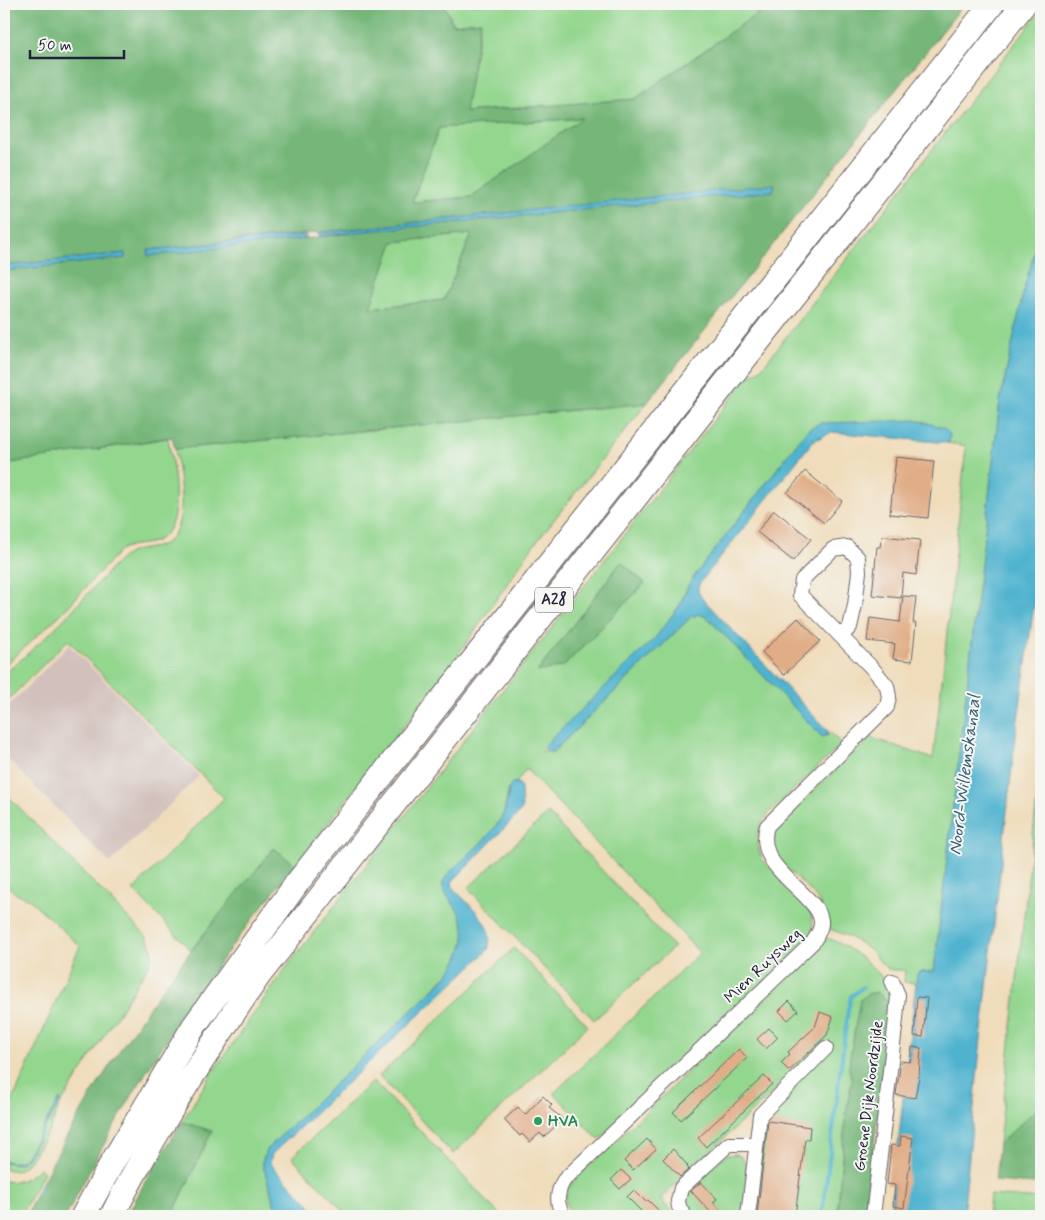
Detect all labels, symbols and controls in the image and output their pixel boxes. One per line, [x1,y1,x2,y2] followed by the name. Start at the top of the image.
[30,28,124,60] scale bar
[38,36,72,56] text: 50 m
[535,588,573,612] road number: A28
[943,692,987,856] water label: Noord-Willemskanaal
[720,924,806,1008] street label: Mien Ruysweg
[849,1019,889,1173] street label: Groene Dijk Noordzijde
[548,1111,578,1132] place label: HVA
[532,1115,544,1127] marker: HVA

